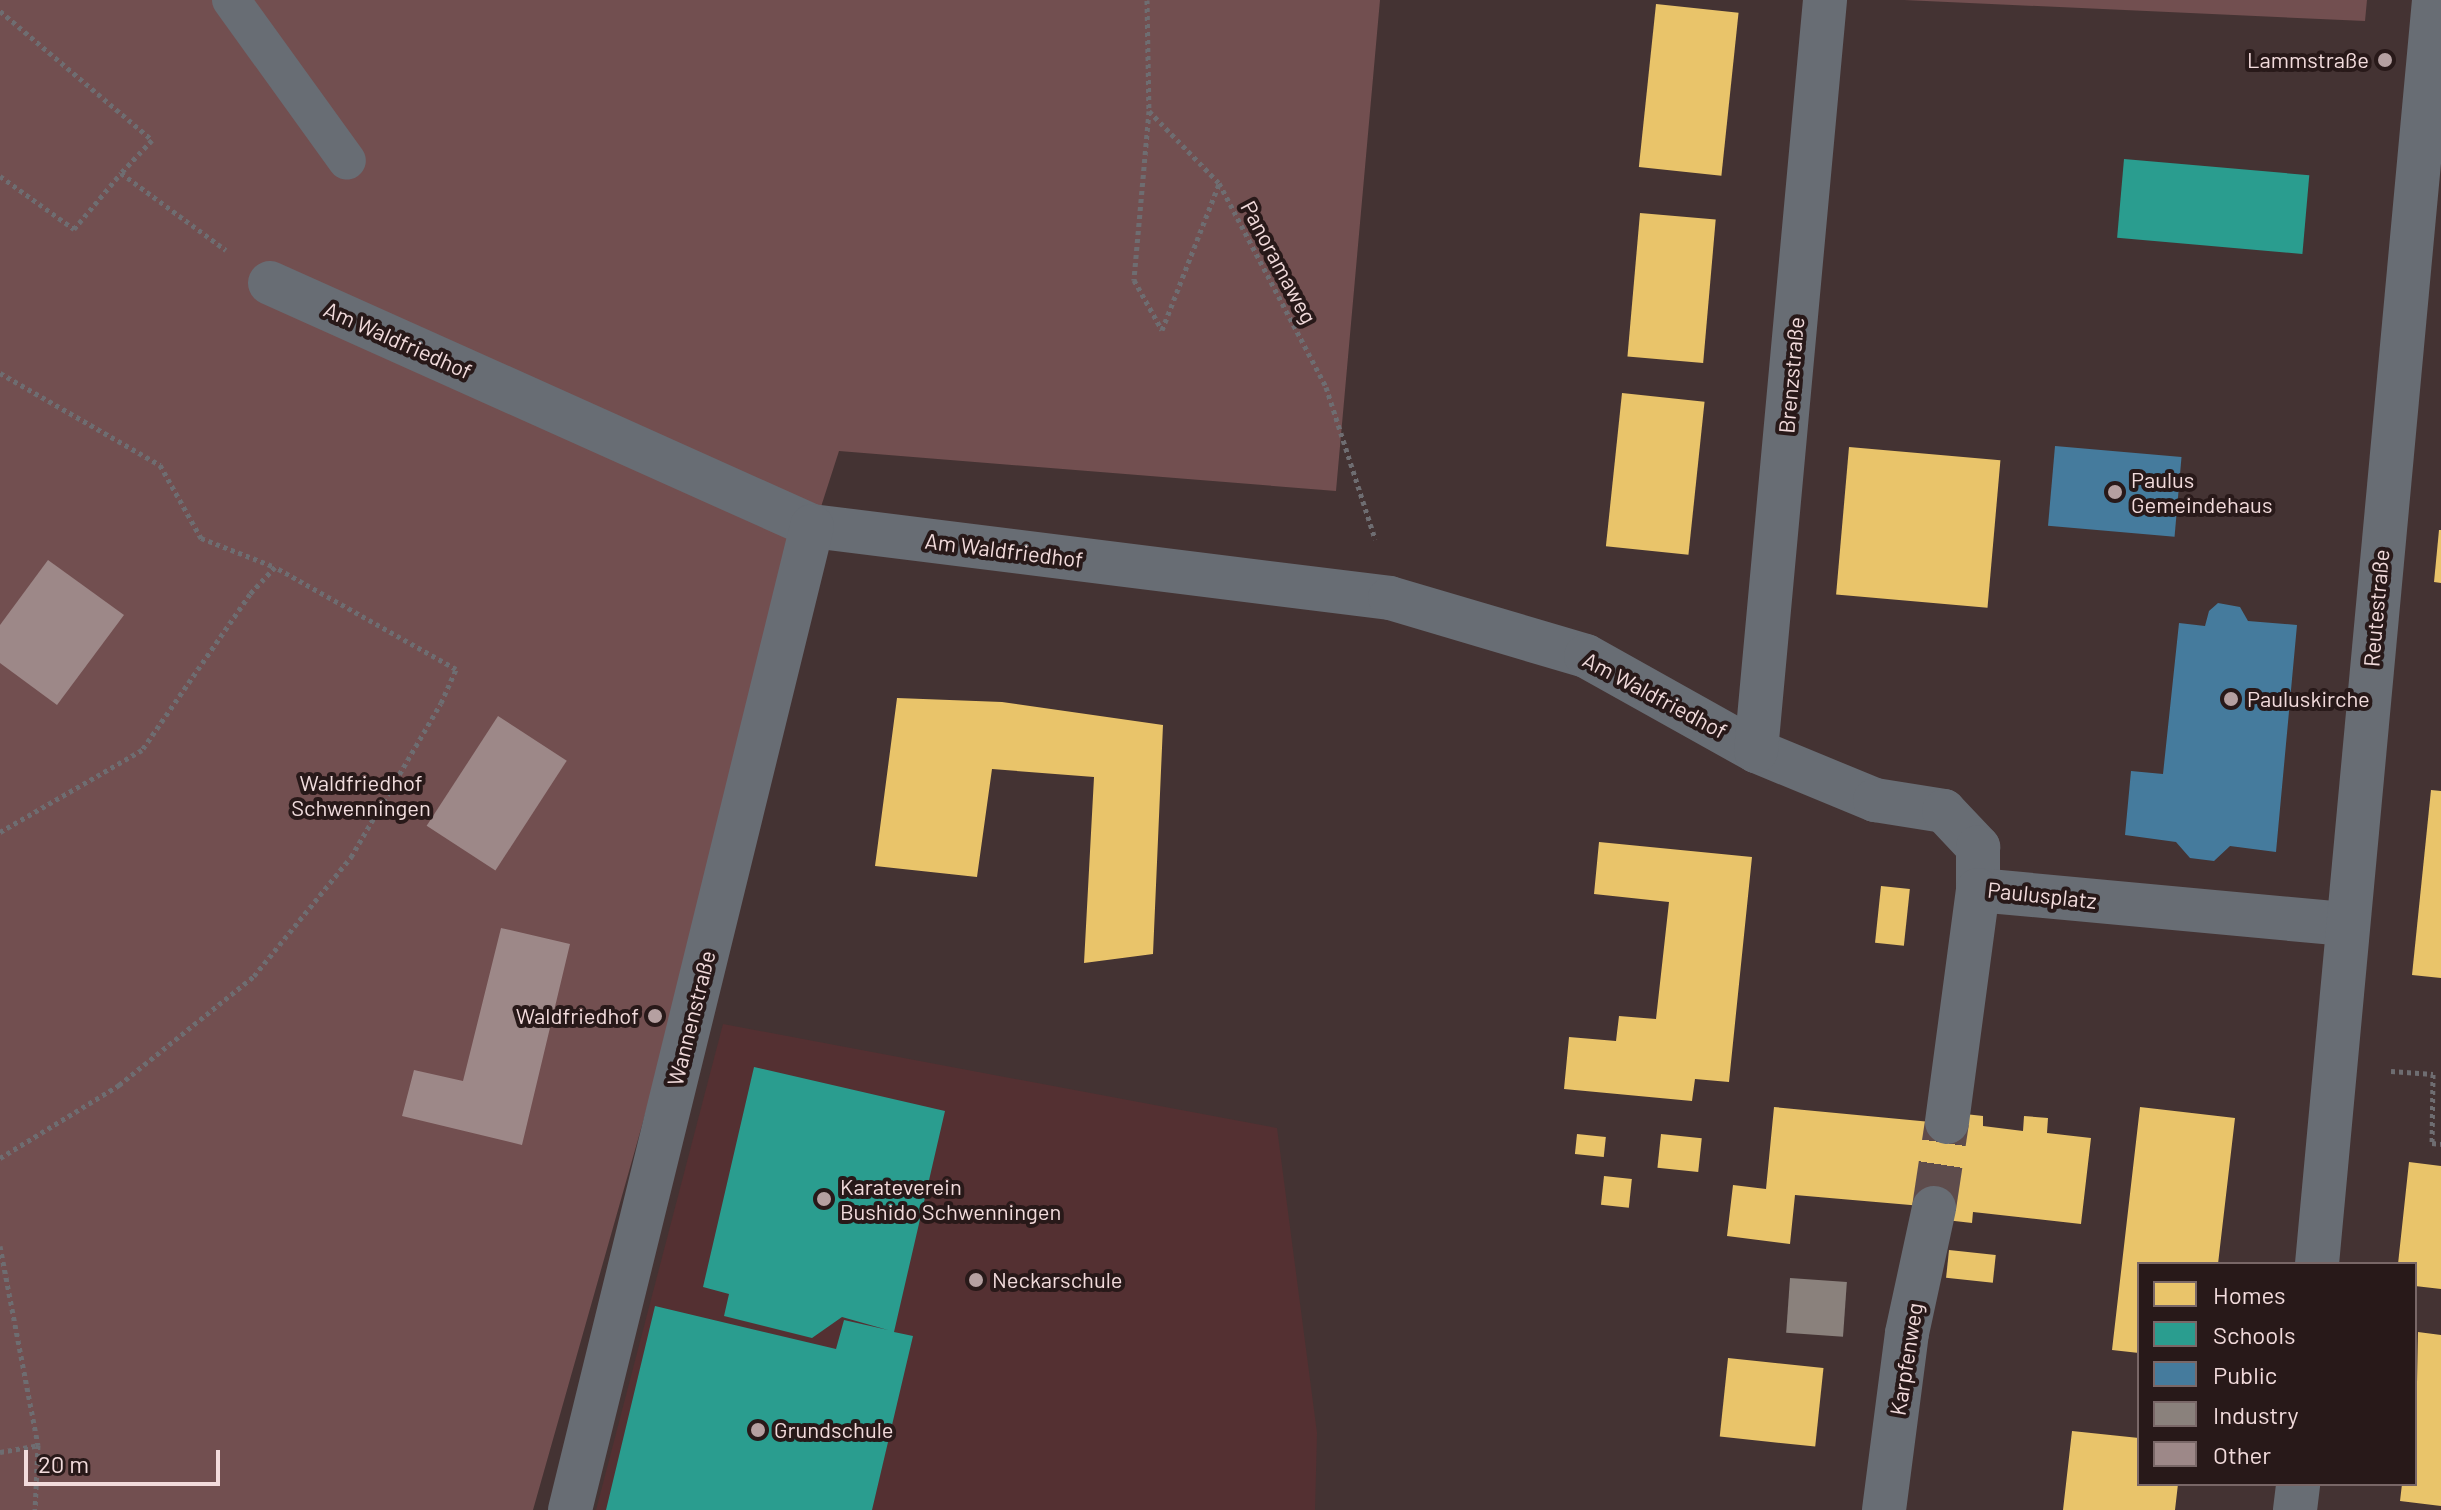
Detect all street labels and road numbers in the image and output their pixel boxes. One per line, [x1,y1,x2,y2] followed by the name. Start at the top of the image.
[1236,196,1322,328] street label: Panoramaweg
[320,296,476,384] street label: Am Waldfriedhof
[1773,316,1809,434] street label: Brenzstraße
[923,527,1085,573] street label: Am Waldfriedhof
[2358,548,2394,668] street label: Reutestraße
[1579,646,1731,744] street label: Am Waldfriedhof
[1986,876,2098,914] street label: Paulusplatz
[661,948,721,1088] street label: Wannenstraße
[1884,1301,1928,1417] street label: Karpfenweg

